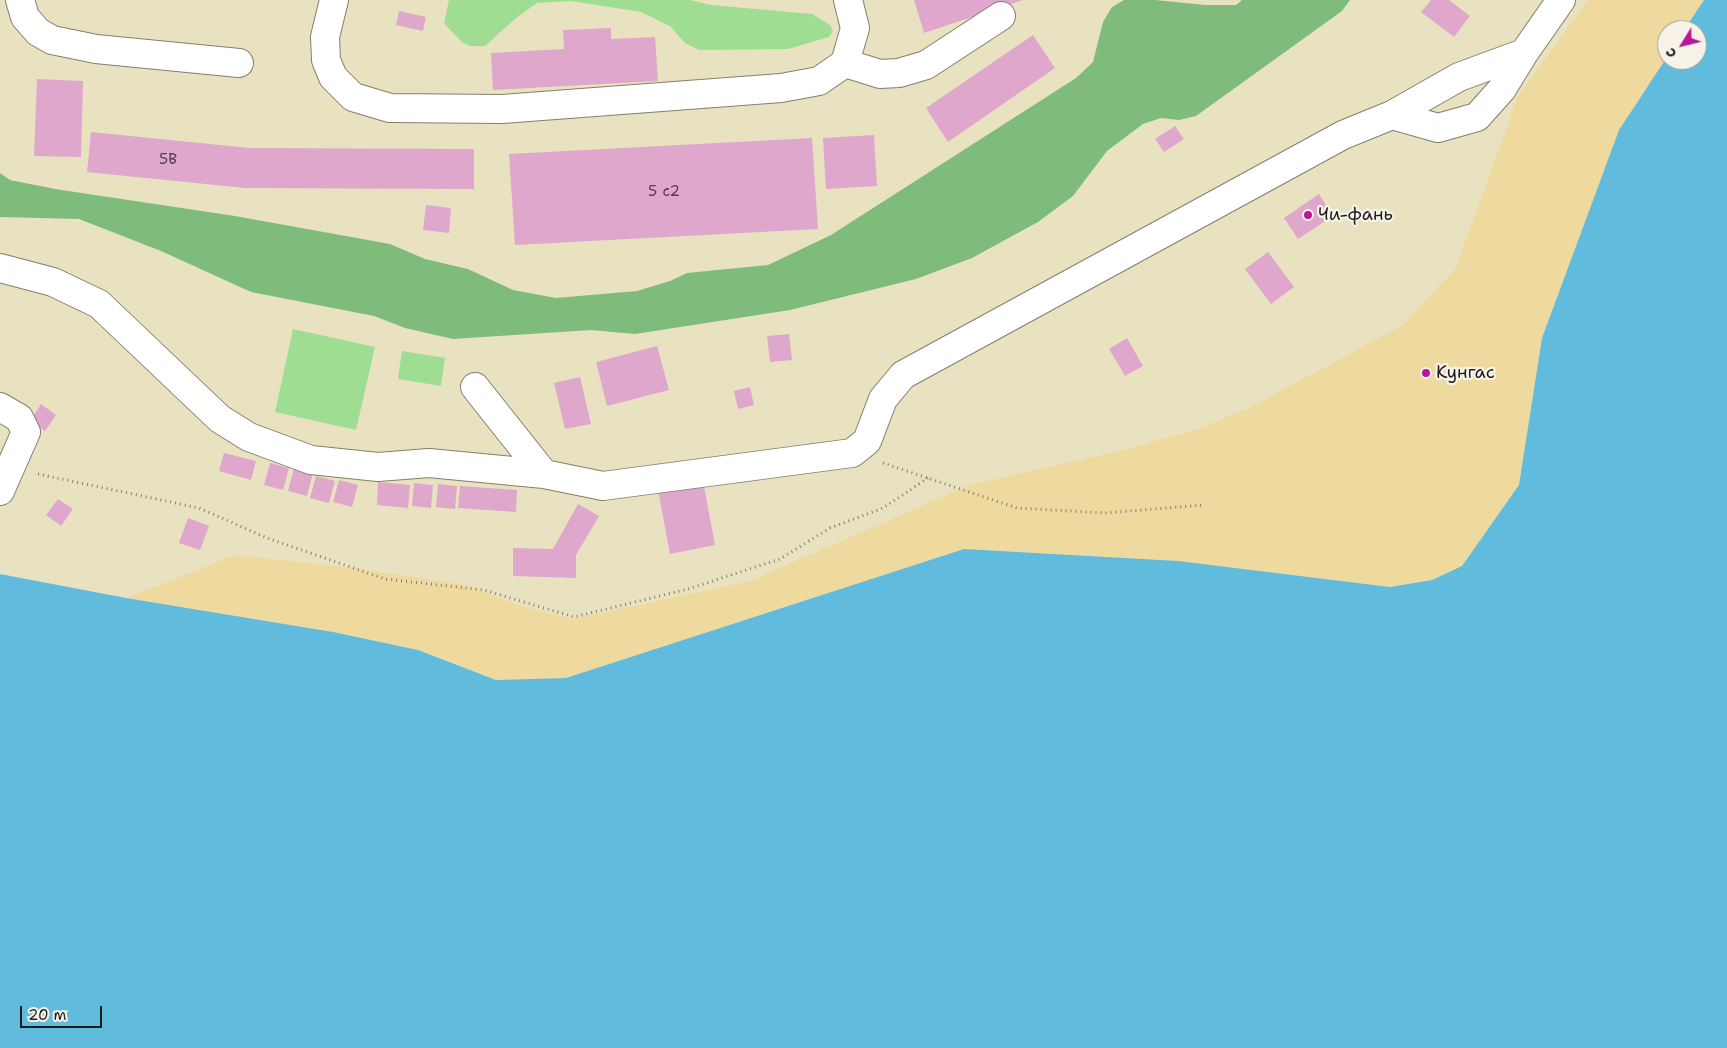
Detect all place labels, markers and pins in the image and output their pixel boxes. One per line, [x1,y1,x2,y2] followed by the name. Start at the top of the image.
[1318,204,1393,226] place label: Чи-фань
[1302,209,1314,221] marker: Чи-фань
[1436,362,1495,384] place label: Кунгас
[1420,367,1432,379] marker: Кунгас

